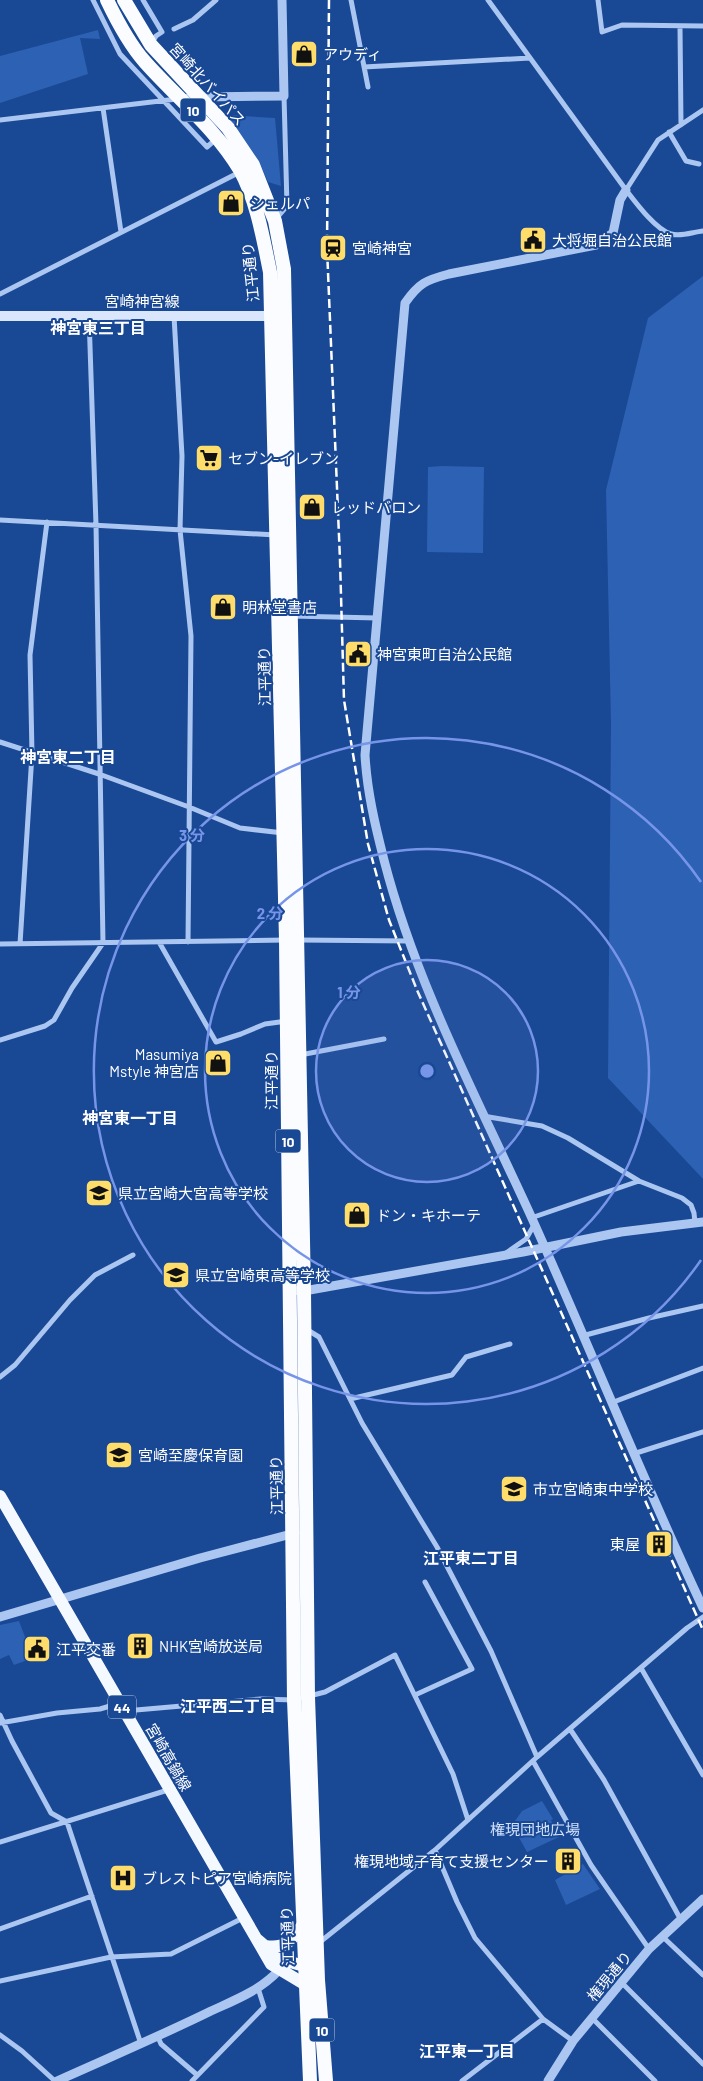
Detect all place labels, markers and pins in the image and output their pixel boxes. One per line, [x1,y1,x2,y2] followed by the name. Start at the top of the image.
[289,39,319,69] shop icon: アウディ
[323,45,382,63] place label: アウディ
[216,188,246,218] shop icon: シェルパ
[250,194,310,212] place label: シェルパ
[518,225,548,255] public building icon: 大将堀自治公民館
[552,231,672,249] place label: 大将堀自治公民館
[318,233,348,263] station icon: 宮崎神宮
[352,239,412,257] place label: 宮崎神宮
[194,443,224,473] supermarket icon: セブン-イレブン
[228,449,339,467] place label: セブン-イレブン
[297,492,327,522] shop icon: レッドバロン
[331,498,421,516] place label: レッドバロン
[208,592,238,622] shop icon: 明林堂書店
[242,598,317,616] place label: 明林堂書店
[343,639,373,669] public building icon: 神宮東町自治公民館
[377,645,512,663] place label: 神宮東町自治公民館
[109,1045,199,1080] place label: Masumiya Mstyle 神宮店
[203,1048,233,1078] shop icon: Masumiya Mstyle 神宮店
[418,1062,436,1080] centre of rings
[84,1178,114,1208] school or university icon: 県立宮崎大宮高等学校
[118,1184,268,1202] place label: 県立宮崎大宮高等学校
[342,1200,372,1230] shop icon: ドン・キホーテ
[376,1206,481,1224] place label: ドン・キホーテ
[161,1260,191,1290] school or university icon: 県立宮崎東高等学校
[195,1266,330,1284] place label: 県立宮崎東高等学校
[104,1440,134,1470] school or university icon: 宮崎至慶保育園
[138,1446,243,1464] place label: 宮崎至慶保育園
[499,1474,529,1504] school or university icon: 市立宮崎東中学校
[533,1480,653,1498] place label: 市立宮崎東中学校
[644,1529,674,1559] building icon: 東屋
[610,1535,640,1553] place label: 東屋
[125,1631,155,1661] building icon: NHK宮崎放送局
[22,1634,52,1664] public building icon: 江平交番
[159,1637,263,1655] place label: NHK宮崎放送局
[56,1640,116,1658] place label: 江平交番
[553,1846,583,1876] building icon: 権現地域子育て支援センター
[354,1852,549,1870] place label: 権現地域子育て支援センター
[108,1863,138,1893] hospital icon: ブレストピア宮崎病院
[142,1869,292,1887] place label: ブレストピア宮崎病院

